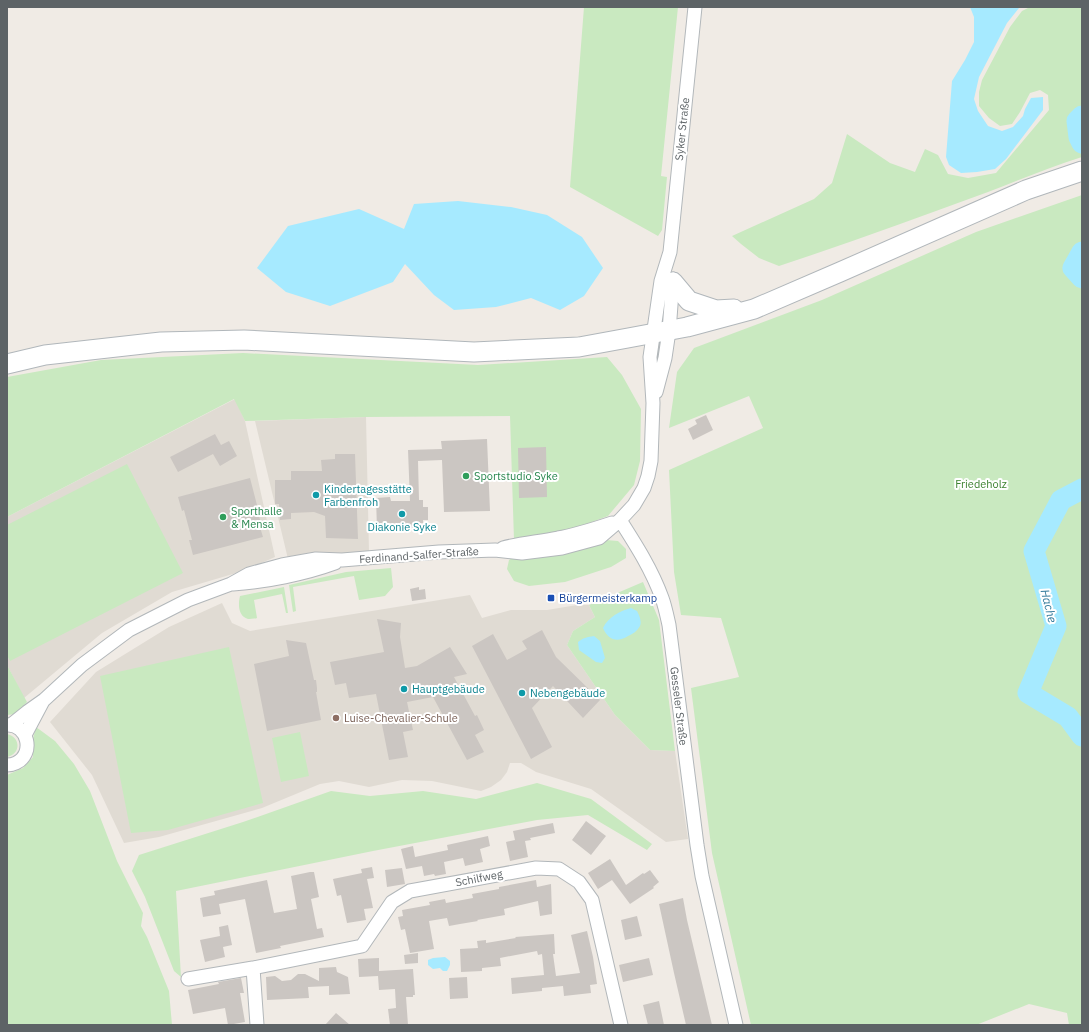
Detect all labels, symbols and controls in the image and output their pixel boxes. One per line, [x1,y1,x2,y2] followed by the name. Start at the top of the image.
[672,97,692,161] street label: Syker Straße
[474,469,558,483] place label: Sportstudio Syke
[461,471,471,481] marker: Sportstudio Syke
[955,477,1007,491] park label: Friedeholz
[324,482,412,509] place label: Kindertagesstätte Farbenfroh
[311,490,321,500] marker: Kindertagesstätte Farbenfroh
[231,504,282,531] place label: Sporthalle & Mensa
[397,509,407,519] marker: Diakonie Syke
[218,512,228,522] marker: Sporthalle & Mensa
[368,520,436,534] place label: Diakonie Syke
[359,544,479,566] street label: Ferdinand-Salfer-Straße
[1038,588,1060,624] water label: Hache
[559,591,657,605] place label: Bürgermeisterkamp
[546,593,556,603] marker: Bürgermeisterkamp
[667,666,691,746] street label: Gesseler Straße
[412,682,485,696] place label: Hauptgebäude
[399,684,409,694] marker: Hauptgebäude
[530,686,605,700] place label: Nebengebäude
[517,688,527,698] marker: Nebengebäude
[344,711,458,725] place label: Luise-Chevalier-Schule
[331,713,341,723] marker: Luise-Chevalier-Schule
[454,867,504,889] street label: Schilfweg

